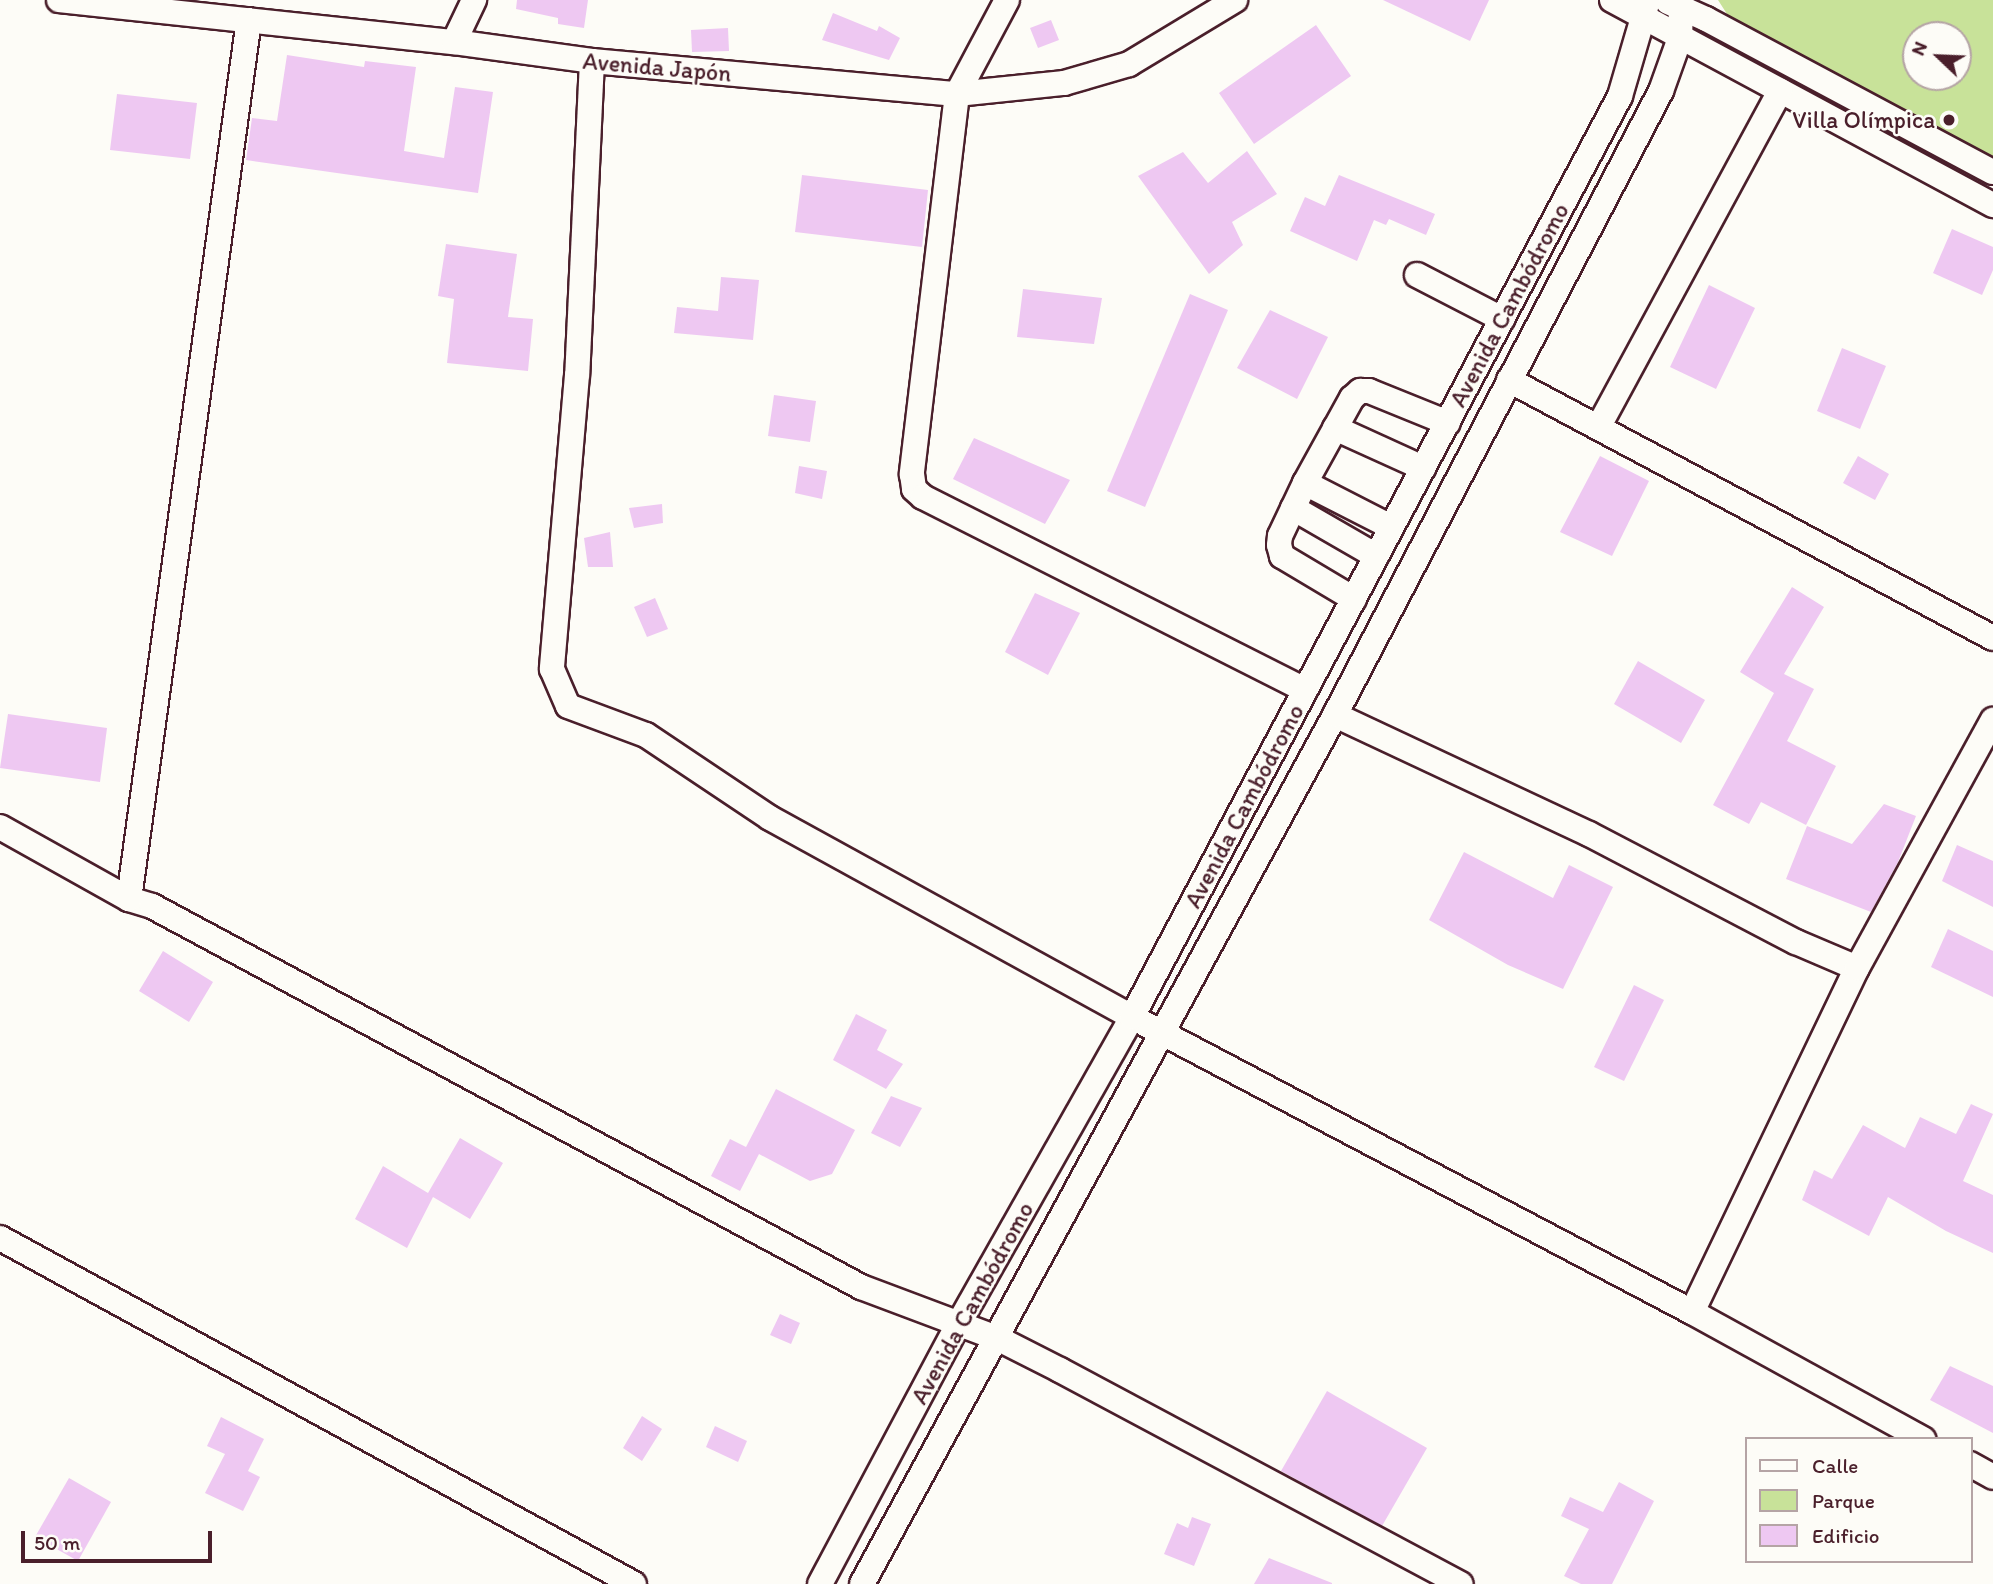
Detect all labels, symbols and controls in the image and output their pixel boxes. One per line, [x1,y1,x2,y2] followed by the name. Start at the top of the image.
[1902,21,1972,91] north arrow
[1906,38,1932,59] text: N
[582,46,732,88] street label: Avenida Japón
[1792,106,1935,134] place label: Villa Olímpica
[1941,112,1957,128] marker: Villa Olímpica
[1443,198,1575,412] street label: Avenida Cambódromo
[1178,699,1310,913] street label: Avenida Cambódromo
[904,1197,1040,1409] street label: Avenida Cambódromo
[1744,1437,1972,1563] legend
[1812,1453,1858,1478] text: Calle
[1812,1488,1875,1513] text: Parque
[24,1518,215,1562] scale bar
[1812,1523,1880,1548] text: Edificio
[34,1530,80,1555] text: 50 m

